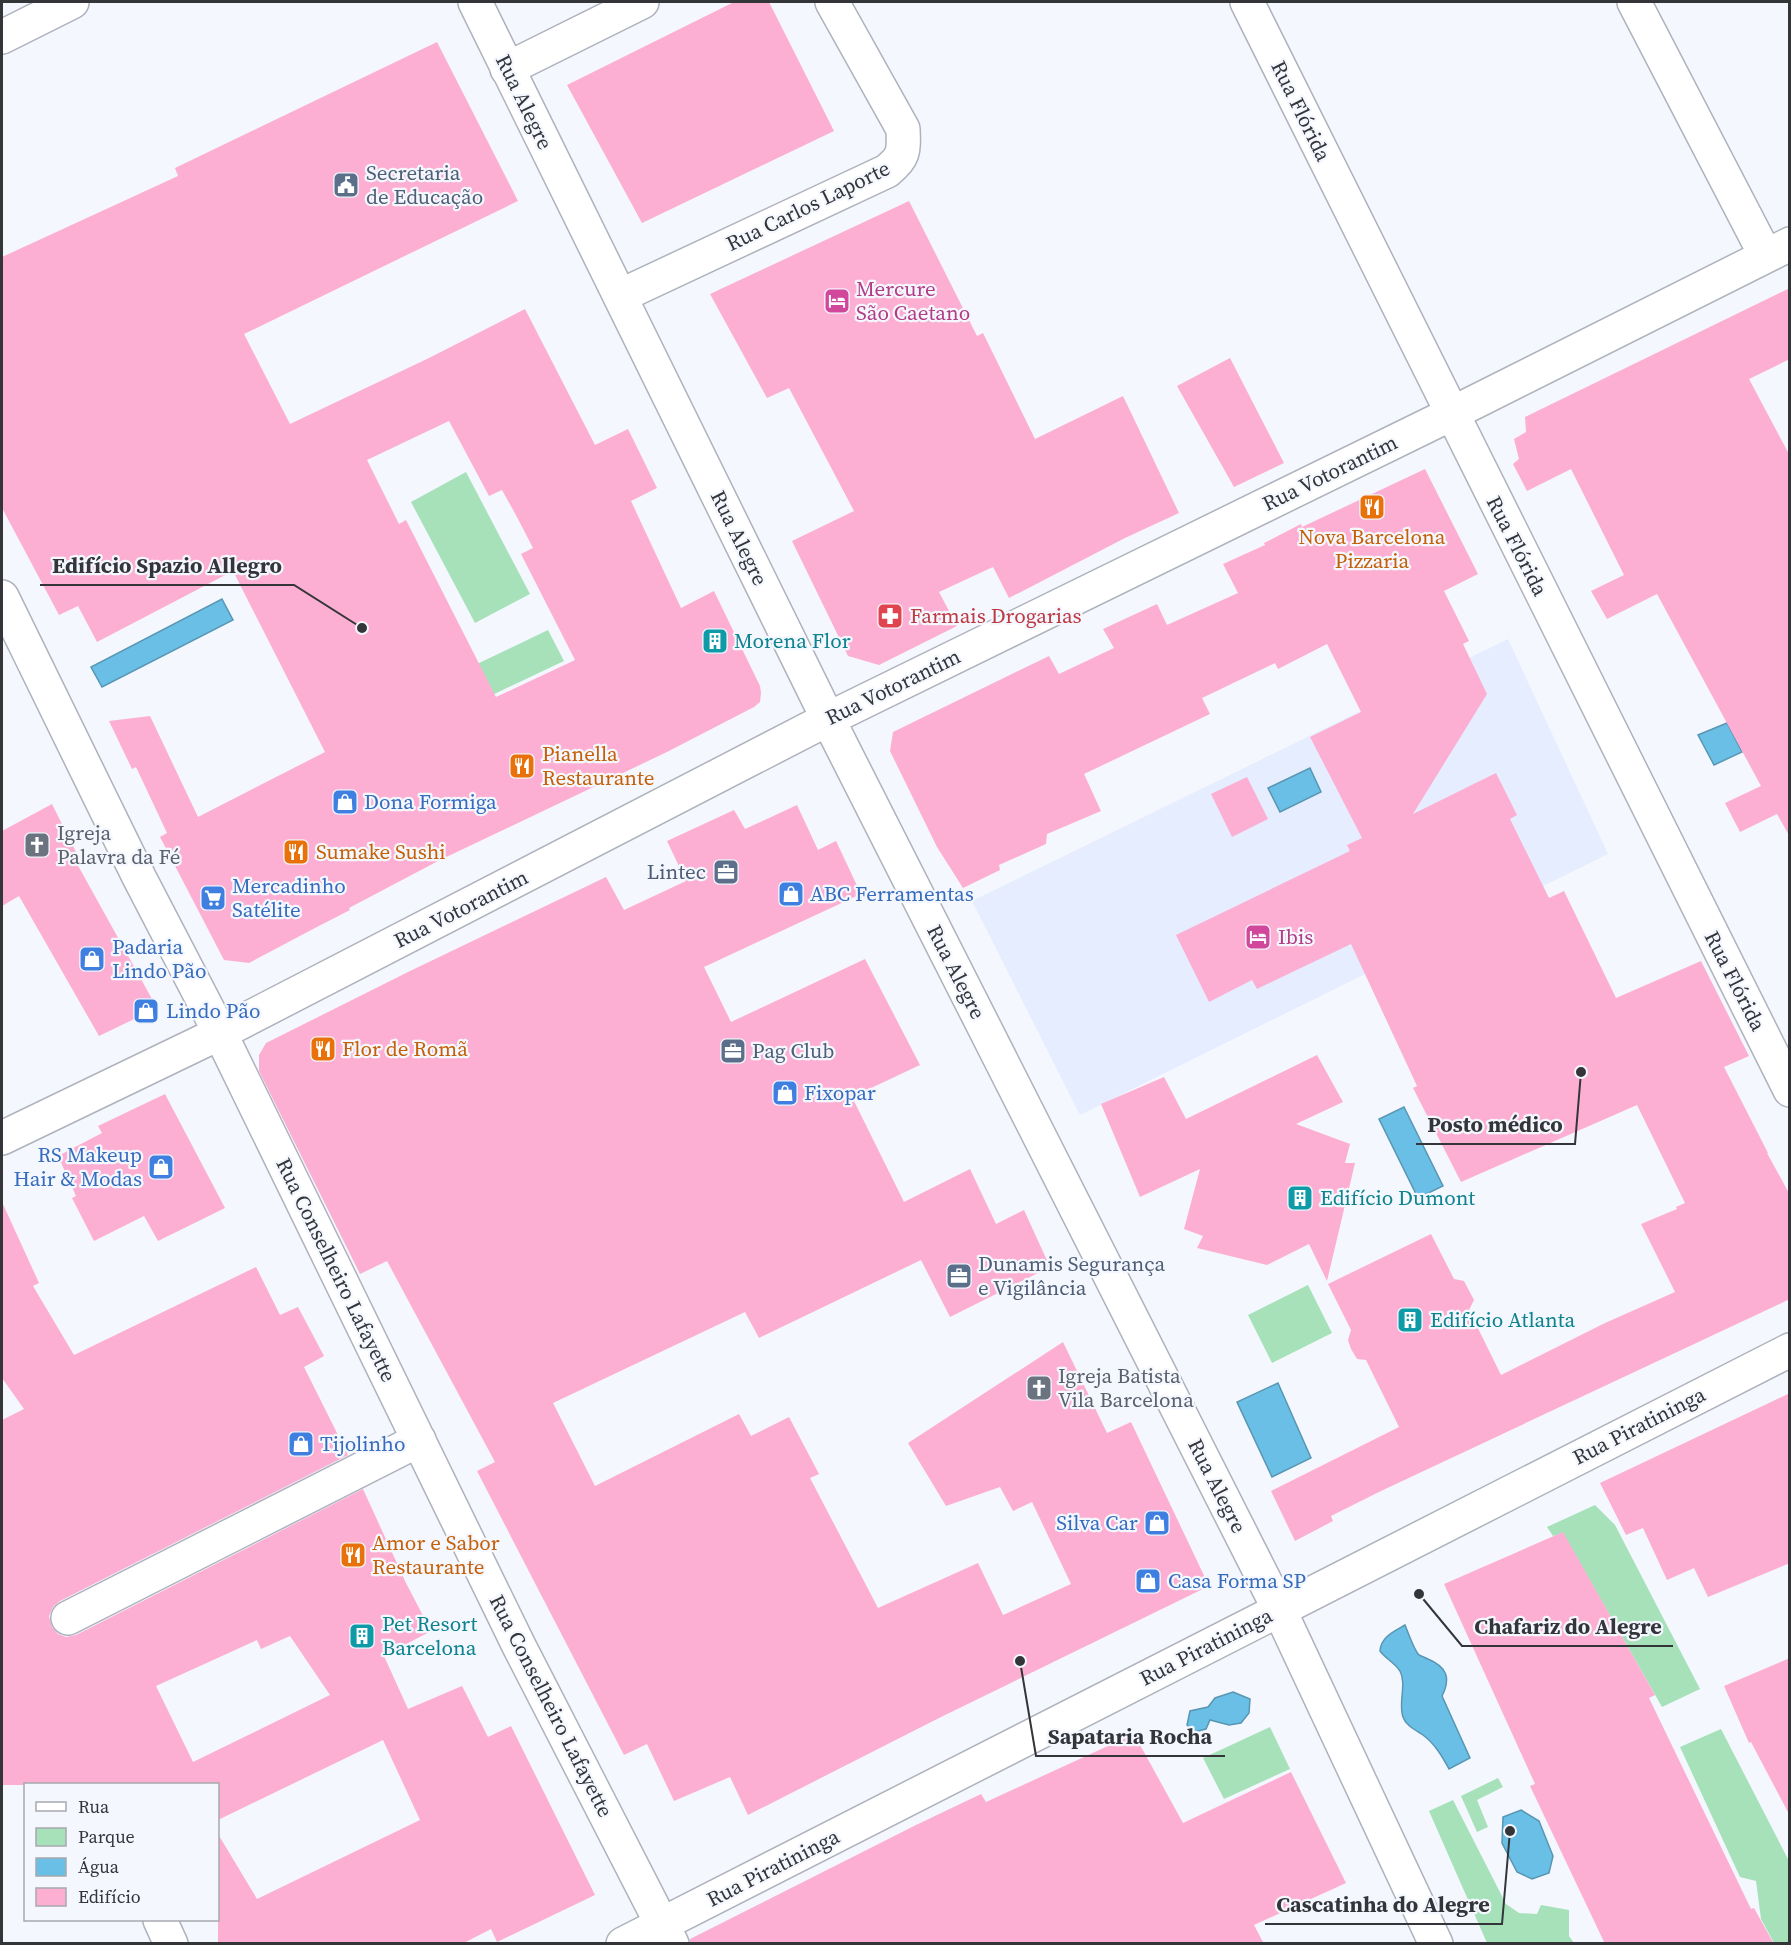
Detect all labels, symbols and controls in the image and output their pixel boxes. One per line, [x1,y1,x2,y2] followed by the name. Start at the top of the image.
[489,49,560,154] street label: Rua Alegre
[1265,56,1338,166] street label: Rua Flórida
[721,153,895,258] street label: Rua Carlos Laporte
[366,158,483,211] place label: Secretaria de Educação
[331,170,361,200] public building icon: Secretaria de Educação
[856,274,970,327] place label: Mercure São Caetano
[822,286,852,316] hotel icon: Mercure São Caetano
[1257,427,1402,518] street label: Rua Votorantim
[704,485,775,590] street label: Rua Alegre
[1480,491,1555,601] street label: Rua Flórida
[1357,492,1387,522] restaurant icon: Nova Barcelona Pizzaria
[1299,522,1446,575] place label: Nova Barcelona Pizzaria
[40,545,294,585] callout: Edifício Spazio Allegro
[52,550,282,580] text: Edifício Spazio Allegro
[875,601,905,631] pharmacy icon: Farmais Drogarias
[910,601,1082,630] place label: Farmais Drogarias
[700,626,730,656] building icon: Morena Flor
[734,626,851,655] place label: Morena Flor
[820,641,965,732] street label: Rua Votorantim
[542,739,654,792] place label: Pianella Restaurante
[507,751,537,781] restaurant icon: Pianella Restaurante
[330,787,360,817] shop icon: Dona Formiga
[364,787,497,816] place label: Dona Formiga
[57,818,181,871] place label: Igreja Palavra da Fé
[22,830,52,860] church icon: Igreja Palavra da Fé
[281,837,311,867] restaurant icon: Sumake Sushi
[316,837,446,866] place label: Sumake Sushi
[647,857,706,886] place label: Lintec
[711,857,741,887] office icon: Lintec
[389,862,533,955] street label: Rua Votorantim
[232,871,346,924] place label: Mercadinho Satélite
[776,879,806,909] shop icon: ABC Ferramentas
[810,879,974,908] place label: ABC Ferramentas
[198,883,228,913] supermarket icon: Mercadinho Satélite
[920,920,993,1024] street label: Rua Alegre
[1243,922,1273,952] hotel icon: Ibis
[1278,922,1313,951] place label: Ibis
[1698,926,1773,1036] street label: Rua Flórida
[112,932,206,985] place label: Padaria Lindo Pão
[77,944,107,974] shop icon: Padaria Lindo Pão
[131,996,161,1026] shop icon: Lindo Pão
[166,996,260,1025] place label: Lindo Pão
[308,1034,338,1064] restaurant icon: Flor de Romã
[342,1034,468,1063] place label: Flor de Romã
[718,1036,748,1066] office icon: Pag Club
[752,1036,834,1065] place label: Pag Club
[770,1078,800,1108] shop icon: Fixopar
[804,1078,876,1107] place label: Fixopar
[1416,1104,1575,1144] callout: Posto médico
[1427,1109,1563,1139] text: Posto médico
[14,1140,142,1193] place label: RS Makeup Hair & Modas
[146,1152,176,1182] shop icon: RS Makeup Hair & Modas
[269,1153,403,1387] street label: Rua Conselheiro Lafayette
[1285,1183,1315,1213] building icon: Edifício Dumont
[1320,1183,1475,1212] place label: Edifício Dumont
[978,1249,1165,1302] place label: Dunamis Segurança e Vigilância
[944,1261,974,1291] office icon: Dunamis Segurança e Vigilância
[1395,1305,1425,1335] building icon: Edifício Atlanta
[1430,1305,1576,1334] place label: Edifício Atlanta
[1058,1361,1194,1414] place label: Igreja Batista Vila Barcelona
[1024,1373,1054,1403] church icon: Igreja Batista Vila Barcelona
[1567,1379,1710,1471] street label: Rua Piratininga
[286,1429,316,1459] shop icon: Tijolinho
[320,1429,405,1458] place label: Tijolinho
[1181,1434,1254,1538] street label: Rua Alegre
[1056,1508,1138,1537] place label: Silva Car
[1142,1508,1172,1538] shop icon: Silva Car
[372,1528,500,1581] place label: Amor e Sabor Restaurante
[338,1540,368,1570] restaurant icon: Amor e Sabor Restaurante
[1133,1566,1163,1596] shop icon: Casa Forma SP
[1168,1566,1306,1595] place label: Casa Forma SP
[483,1590,620,1822] street label: Rua Conselheiro Lafayette
[1134,1600,1277,1692] street label: Rua Piratininga
[1462,1606,1673,1646] callout: Chafariz do Alegre
[382,1609,477,1662] place label: Pet Resort Barcelona
[1474,1611,1662,1641] text: Chafariz do Alegre
[347,1621,377,1651] building icon: Pet Resort Barcelona
[1036,1716,1225,1756] callout: Sapataria Rocha
[1048,1721,1212,1751] text: Sapataria Rocha
[24,1783,219,1921] legend
[78,1794,110,1819] text: Rua
[701,1821,844,1913] street label: Rua Piratininga
[78,1824,135,1849] text: Parque
[78,1854,120,1879] text: Água
[78,1884,141,1909] text: Edifício
[1265,1884,1502,1924] callout: Cascatinha do Alegre
[1276,1889,1490,1919] text: Cascatinha do Alegre

